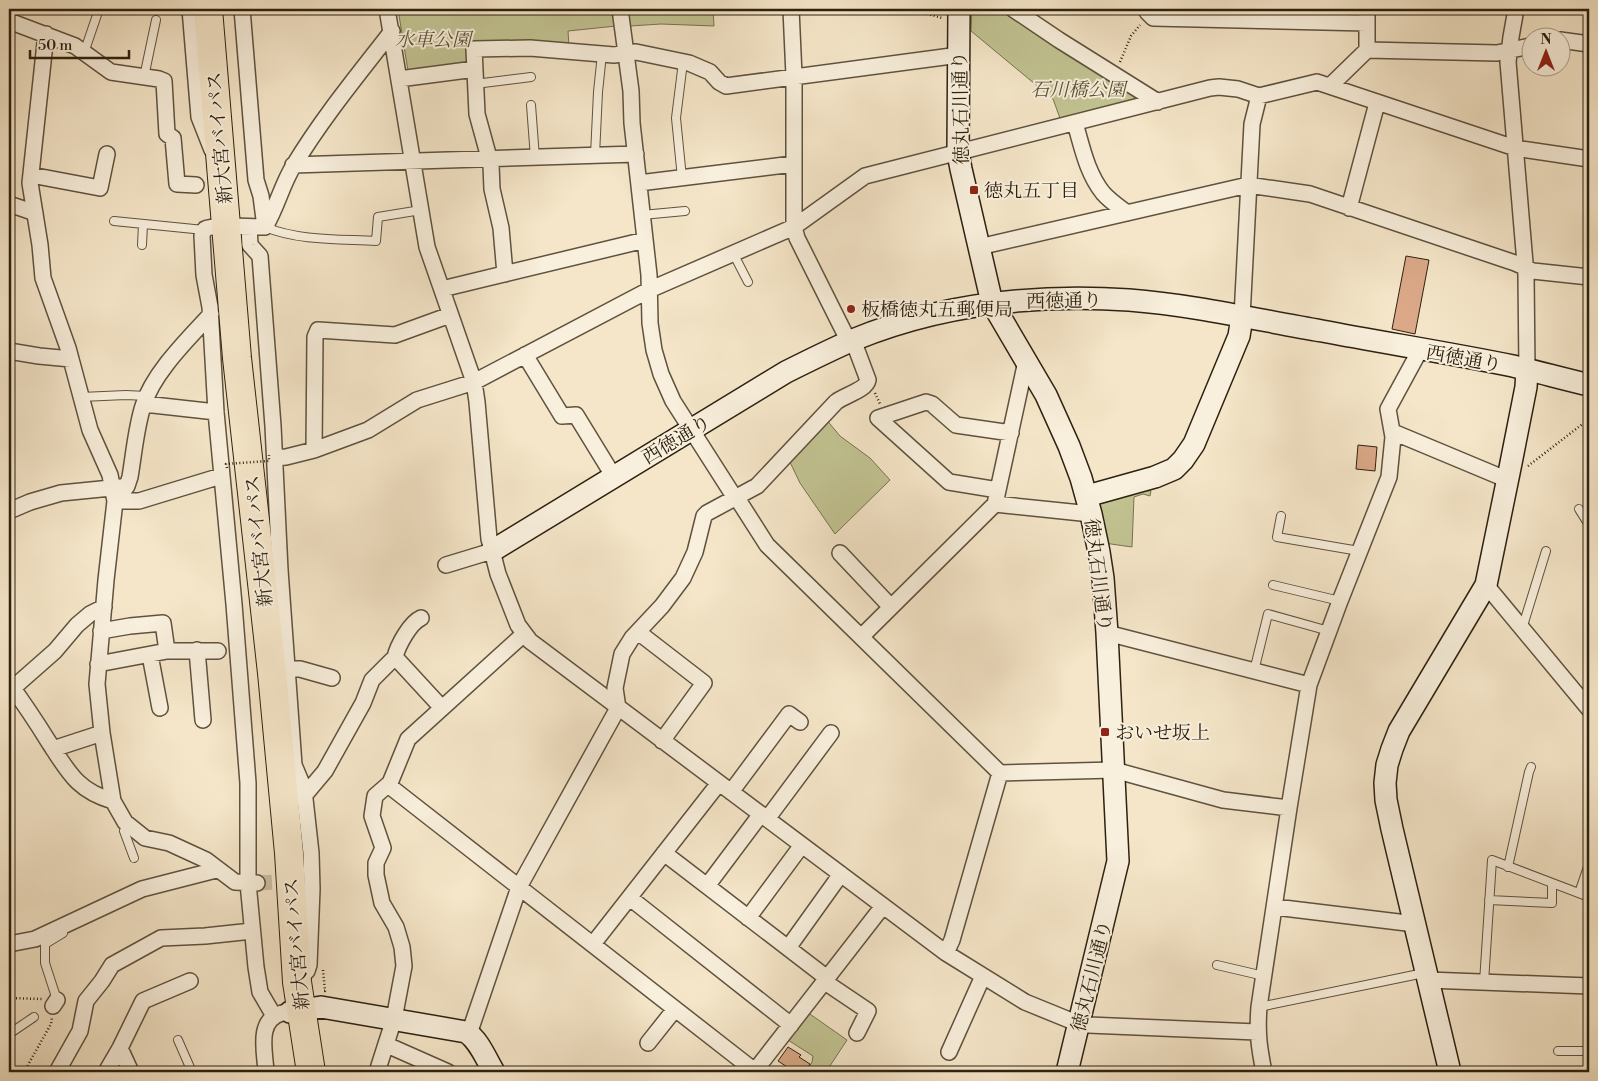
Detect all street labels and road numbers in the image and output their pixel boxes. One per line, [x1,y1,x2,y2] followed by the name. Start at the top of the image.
[948,51,974,165] street label: 徳丸石川通り
[202,71,238,205] street label: 新大宮バイパス
[1026,288,1102,314] street label: 西徳通り
[1424,341,1503,377] street label: 西徳通り
[638,410,715,470] street label: 西徳通り
[240,474,278,608] street label: 新大宮バイパス
[1079,517,1117,633] street label: 徳丸石川通り
[279,877,315,1011] street label: 新大宮バイパス
[1067,918,1117,1034] street label: 徳丸石川通り

